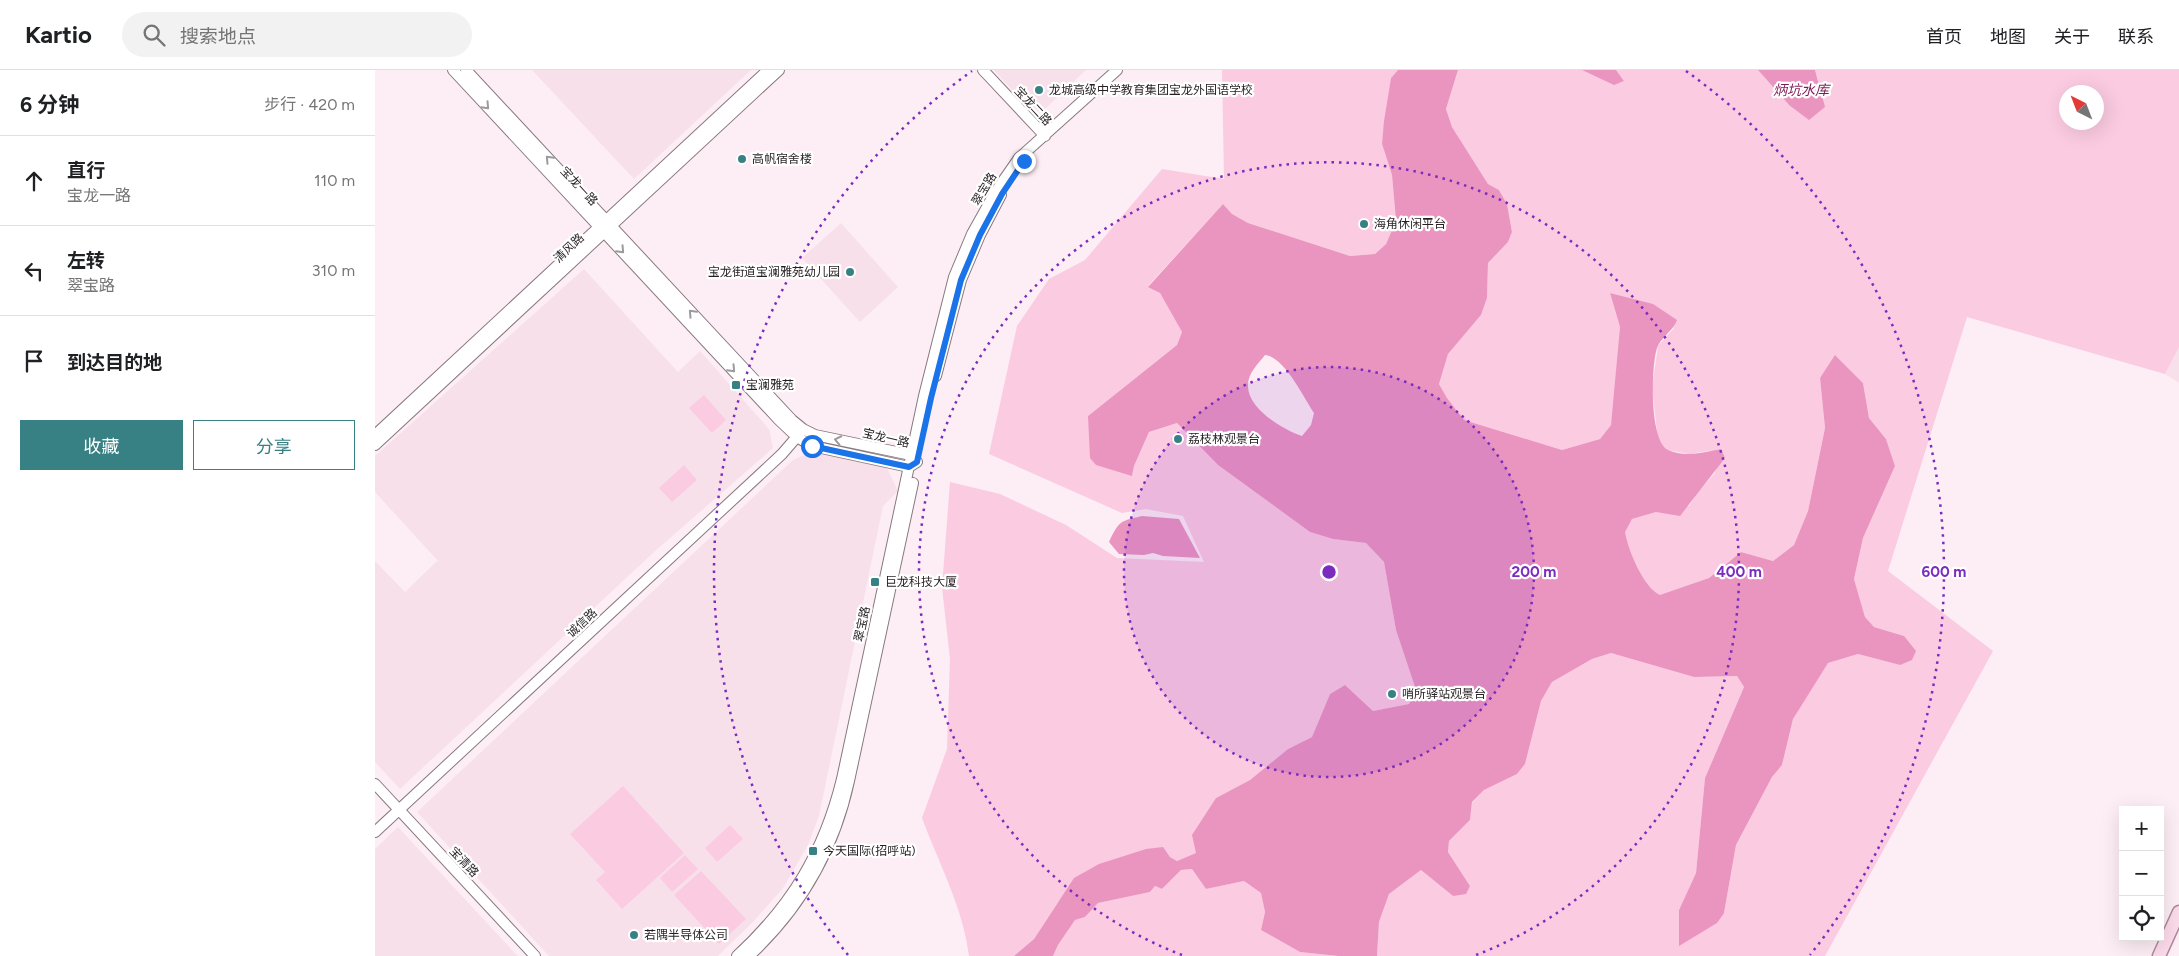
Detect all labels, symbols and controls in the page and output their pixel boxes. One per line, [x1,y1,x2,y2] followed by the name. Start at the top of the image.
[122,12,472,57] search box
[25,20,92,49] text: Kartio
[140,21,168,49] icon: search
[180,25,256,48] text: 搜索地点
[1926,26,1962,48] text: 首页
[1990,26,2026,48] text: 地图
[2054,26,2090,48] text: 关于
[2118,26,2154,48] text: 联系
[1773,82,1831,99] water label: 炳坑水库
[1049,83,1253,97] place label: 龙城高级中学教育集团宝龙外国语学校
[1012,84,1054,128] street label: 宝龙二路
[1033,84,1045,96] marker: 龙城高级中学教育集团宝龙外国语学校
[2059,85,2104,130] north arrow
[20,92,79,117] text: 6 分钟
[264,95,355,114] text: 步行 · 420 m
[481,100,490,109] one-way arrow
[1013,150,1036,173] route end
[752,152,812,166] place label: 高帆宿舍楼
[736,153,748,165] marker: 高帆宿舍楼
[546,156,555,165] one-way arrow
[67,159,105,182] text: 直行
[558,164,600,208] street label: 宝龙一路
[20,167,48,195] icon: ahead
[969,170,999,208] street label: 翠宝路
[314,171,355,190] text: 110 m
[67,186,131,205] text: 宝龙一路
[1374,217,1446,231] place label: 海角休闲平台
[1358,218,1370,230] marker: 海角休闲平台
[551,231,587,265] street label: 清风路
[615,245,624,254] one-way arrow
[67,249,105,272] text: 左转
[20,257,48,285] icon: left
[312,261,355,280] text: 310 m
[708,265,840,279] place label: 宝龙街道宝澜雅苑幼儿园
[844,266,856,278] marker: 宝龙街道宝澜雅苑幼儿园
[67,276,115,295] text: 翠宝路
[689,310,698,319] one-way arrow
[20,347,48,375] icon: arrive
[67,351,162,374] text: 到达目的地
[726,364,735,373] one-way arrow
[746,378,794,392] place label: 宝澜雅苑
[730,379,742,391] marker: 宝澜雅苑
[20,420,183,470] button: 收藏
[193,420,355,470] button: 分享
[861,426,911,450] street label: 宝龙一路
[1188,432,1260,446] place label: 荔枝林观景台
[1172,433,1184,445] marker: 荔枝林观景台
[801,435,824,458] route start
[834,435,843,446] one-way arrow
[1320,563,1338,581] centre of rings
[1512,563,1556,581] text: 200 m
[1716,563,1762,581] text: 400 m
[1922,563,1966,581] text: 600 m
[885,575,957,589] place label: 巨龙科技大厦
[869,576,881,588] marker: 巨龙科技大厦
[851,605,873,643] street label: 翠宝路
[564,606,600,640] street label: 诚信路
[1402,687,1486,701] place label: 哨所驿站观景台
[1386,688,1398,700] marker: 哨所驿站观景台
[2119,806,2164,941] map controls
[2119,806,2164,851] button: +
[447,844,481,880] street label: 宝清路
[823,844,915,858] place label: 今天国际(招呼站)
[807,845,819,857] marker: 今天国际(招呼站)
[2119,851,2164,896] button: −
[2119,896,2164,941] button: locate
[644,928,728,942] place label: 若隅半导体公司
[628,929,640,941] marker: 若隅半导体公司

